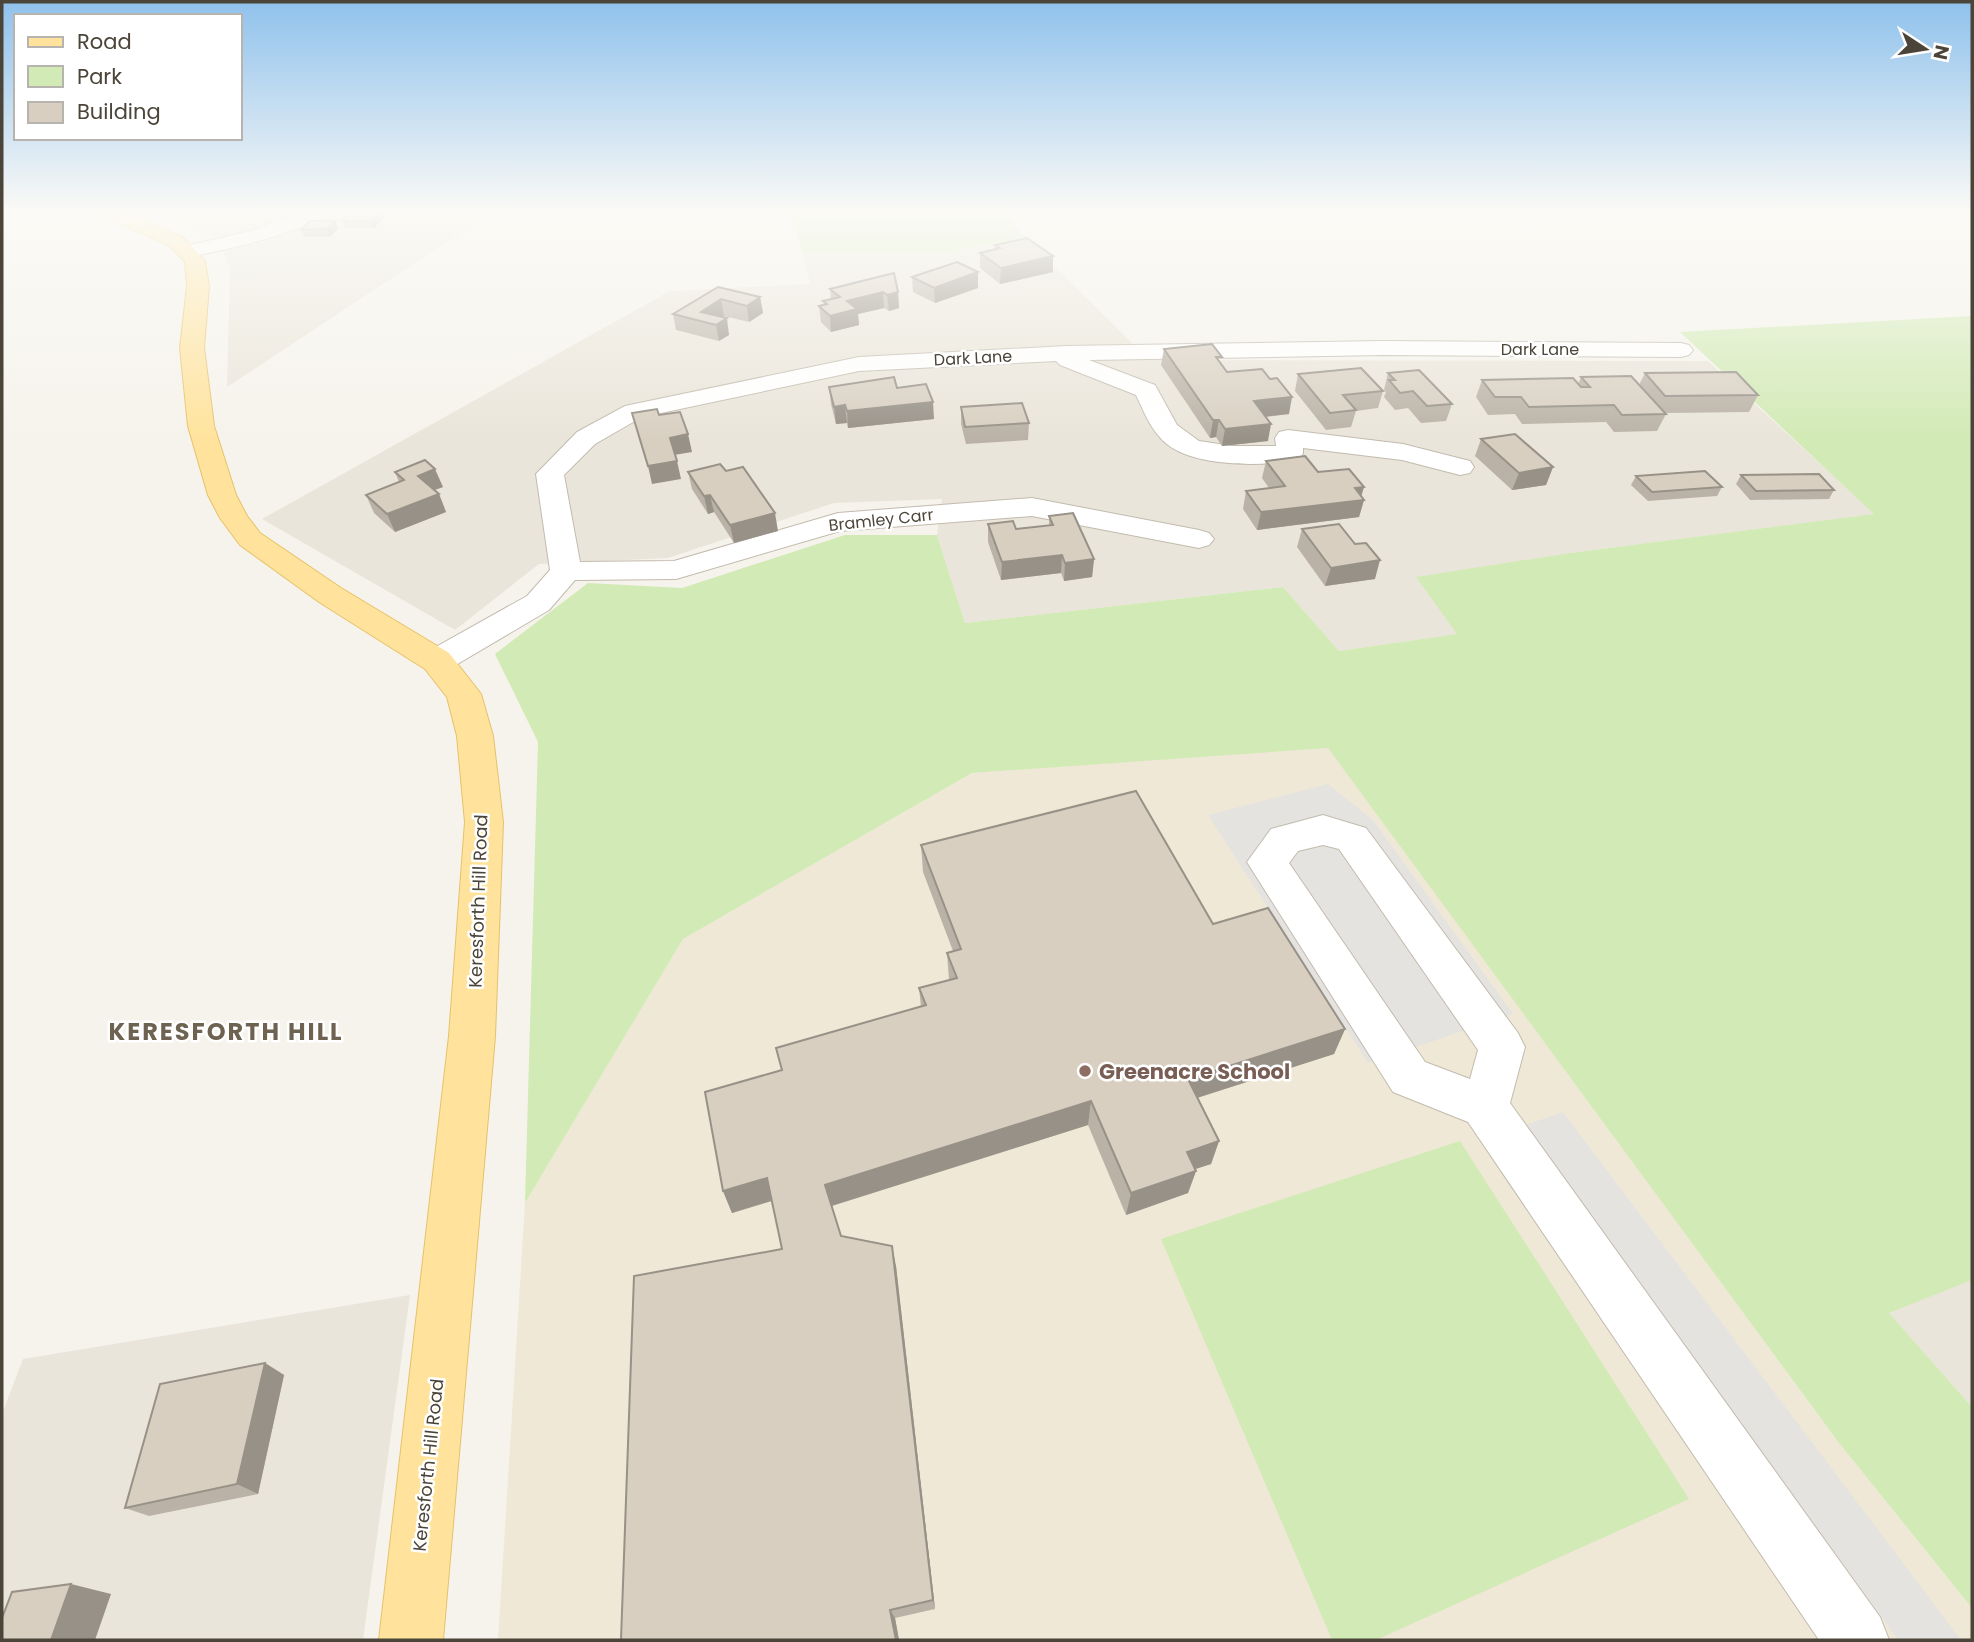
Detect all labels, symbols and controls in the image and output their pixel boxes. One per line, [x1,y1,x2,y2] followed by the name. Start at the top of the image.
[14,14,242,140] legend
[1890,14,1960,84] north arrow
[77,27,132,56] text: Road
[1926,43,1956,62] text: N
[77,62,122,91] text: Park
[77,97,161,126] text: Building
[1501,338,1579,361] street label: Dark Lane
[933,344,1013,372] street label: Dark Lane
[827,503,935,537] street label: Bramley Carr
[462,814,494,988] street label: Keresforth Hill Road
[108,1015,344,1048] district label: KERESFORTH HILL
[1099,1057,1290,1086] place label: Greenacre School
[1077,1063,1093,1079] marker: Greenacre School
[406,1377,450,1553] street label: Keresforth Hill Road

